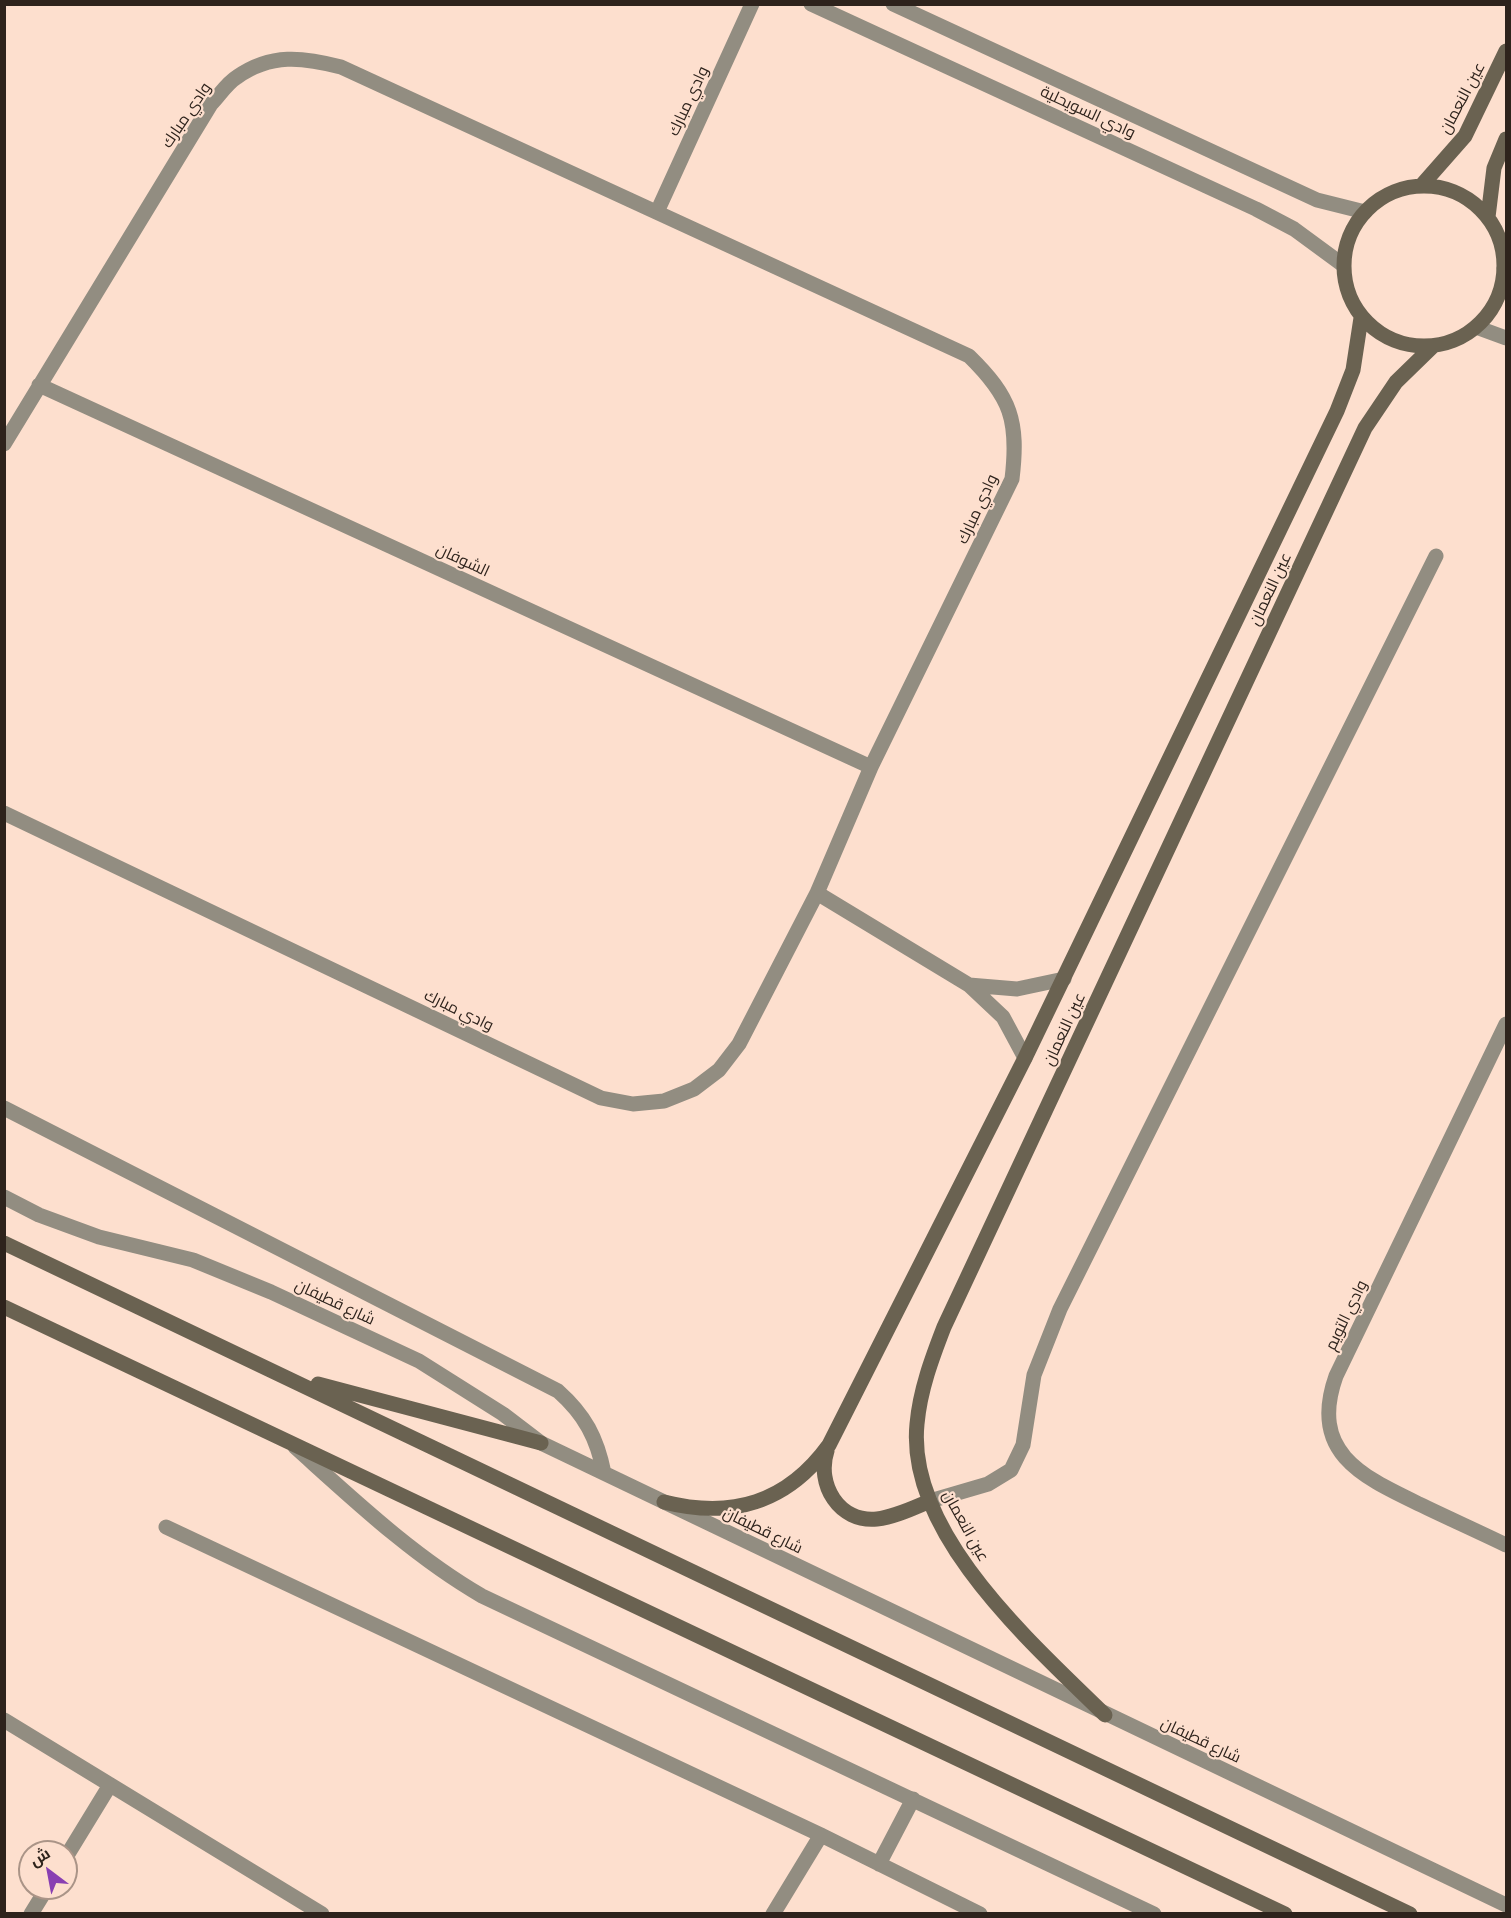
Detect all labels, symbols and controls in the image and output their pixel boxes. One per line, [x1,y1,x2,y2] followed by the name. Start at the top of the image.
[1435,59,1489,137] street label: عين النعمان
[664,63,712,139] street label: وادي مبارك
[157,79,215,151] street label: وادي مبارك
[1037,82,1139,142] street label: وادي السويحلية
[953,471,1001,547] street label: وادي مبارك
[433,539,493,581] street label: الشوفان
[1245,549,1295,629] street label: عين النعمان
[421,985,497,1035] street label: وادي مبارك
[1039,989,1089,1069] street label: عين النعمان
[292,1275,378,1329] street label: شارع قطيفان
[1321,1277,1371,1353] street label: وادي التويم
[939,1487,993,1565] street label: عين النعمان
[720,1502,806,1558] street label: شارع قطيفان
[1158,1713,1244,1767] street label: شارع قطيفان
[18,1840,78,1900] north arrow
[26,1843,53,1870] text: ش

